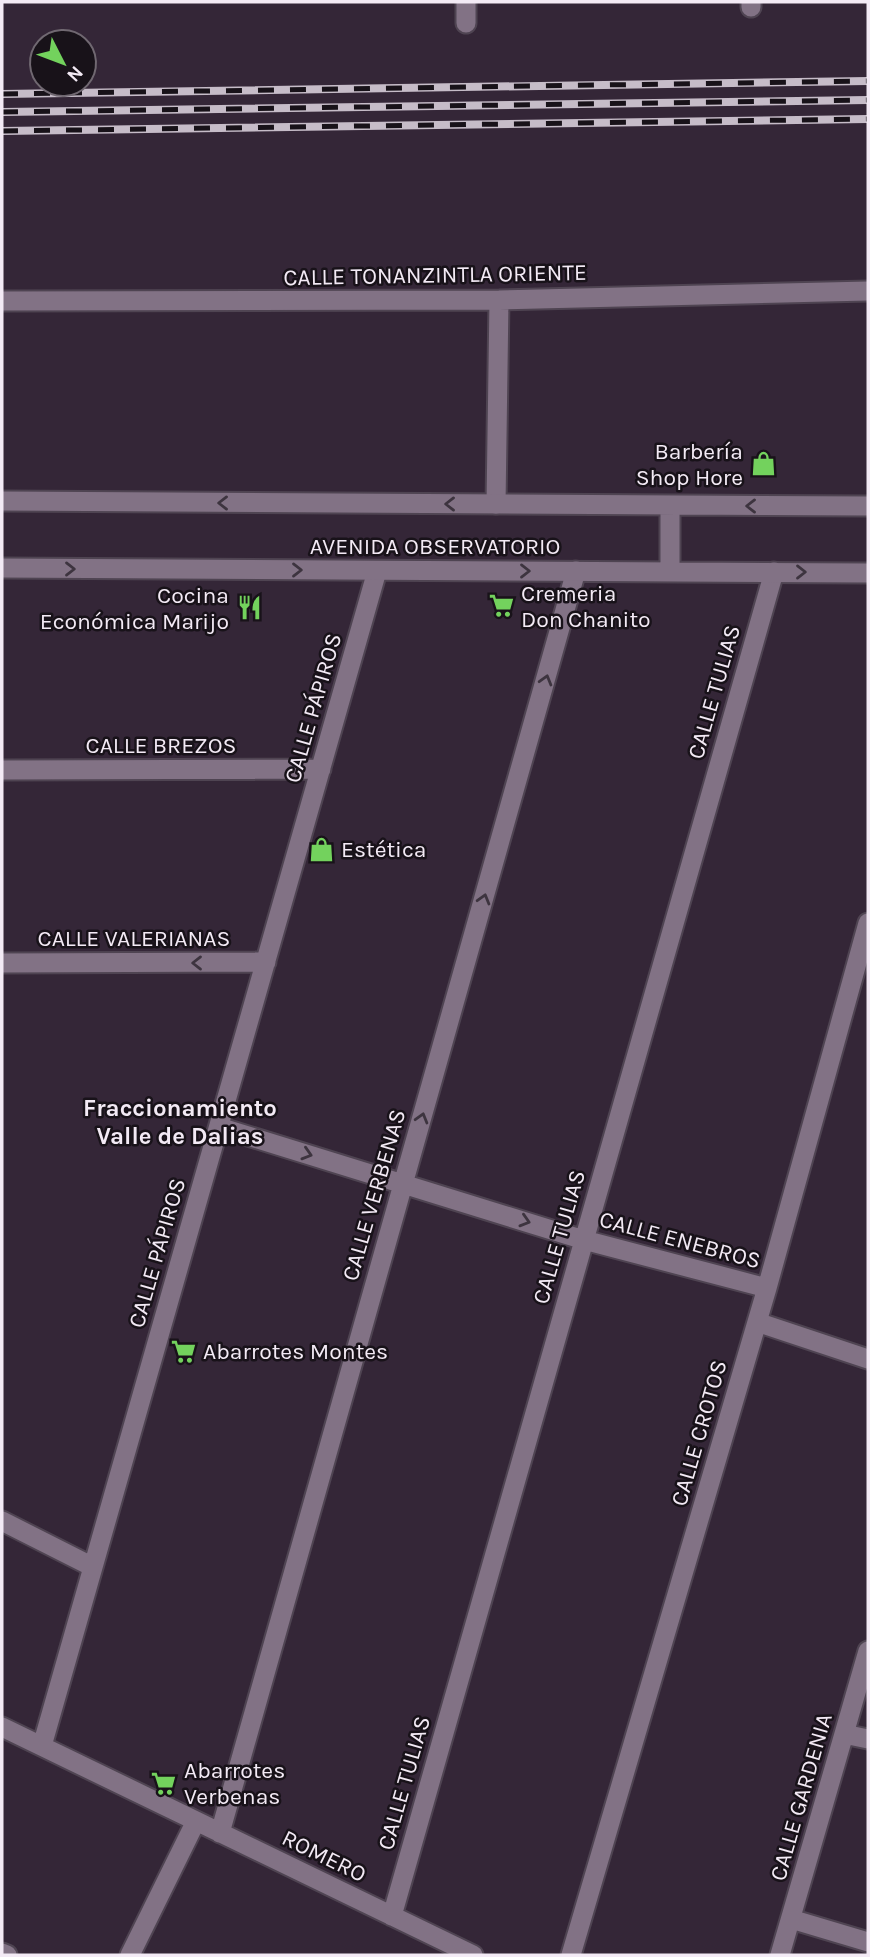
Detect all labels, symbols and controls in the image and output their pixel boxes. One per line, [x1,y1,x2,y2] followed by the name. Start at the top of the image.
[28,28,98,98] north arrow
[62,61,88,86] text: N
[283,259,587,291] street label: CALLE TONANZINTLA ORIENTE
[636,438,743,491] place label: Barbería Shop Hore
[749,450,777,478] shop icon: Barbería Shop Hore
[217,495,227,511] one-way arrow
[444,496,455,512] one-way arrow
[745,498,756,514] one-way arrow
[310,533,560,560] street label: AVENIDA OBSERVATORIO
[65,561,76,576] one-way arrow
[293,562,303,578] one-way arrow
[520,563,531,579] one-way arrow
[797,564,807,580] one-way arrow
[521,580,651,633] place label: Cremeria Don Chanito
[40,582,229,635] place label: Cocina Económica Marijo
[487,592,515,620] supermarket icon: Cremeria Don Chanito
[235,594,263,622] restaurant icon: Cocina Económica Marijo
[682,622,746,762] street label: CALLE TULIAS
[279,630,347,786] street label: CALLE PÁPIROS
[537,674,552,686] one-way arrow
[86,732,236,759] street label: CALLE BREZOS
[307,835,335,863] shop icon: Estética
[341,836,427,863] place label: Estética
[475,893,490,905] one-way arrow
[38,925,230,952] street label: CALLE VALERIANAS
[192,955,202,971] one-way arrow
[83,1094,277,1150] district label: Fraccionamiento Valle de Dalias
[337,1106,411,1284] street label: CALLE VERBENAS
[413,1112,428,1124] one-way arrow
[301,1146,313,1160] one-way arrow
[527,1167,591,1307] street label: CALLE TULIAS
[123,1175,191,1331] street label: CALLE PÁPIROS
[596,1205,764,1275] street label: CALLE ENEBROS
[518,1213,530,1228] one-way arrow
[169,1337,197,1365] supermarket icon: Abarrotes Montes
[203,1338,388,1365] place label: Abarrotes Montes
[665,1357,733,1509] street label: CALLE CROTOS
[764,1710,838,1884] street label: CALLE GARDENIA
[372,1713,436,1853] street label: CALLE TULIAS
[184,1757,285,1810] place label: Abarrotes Verbenas
[150,1769,178,1797] supermarket icon: Abarrotes Verbenas
[278,1824,370,1888] street label: ROMERO

